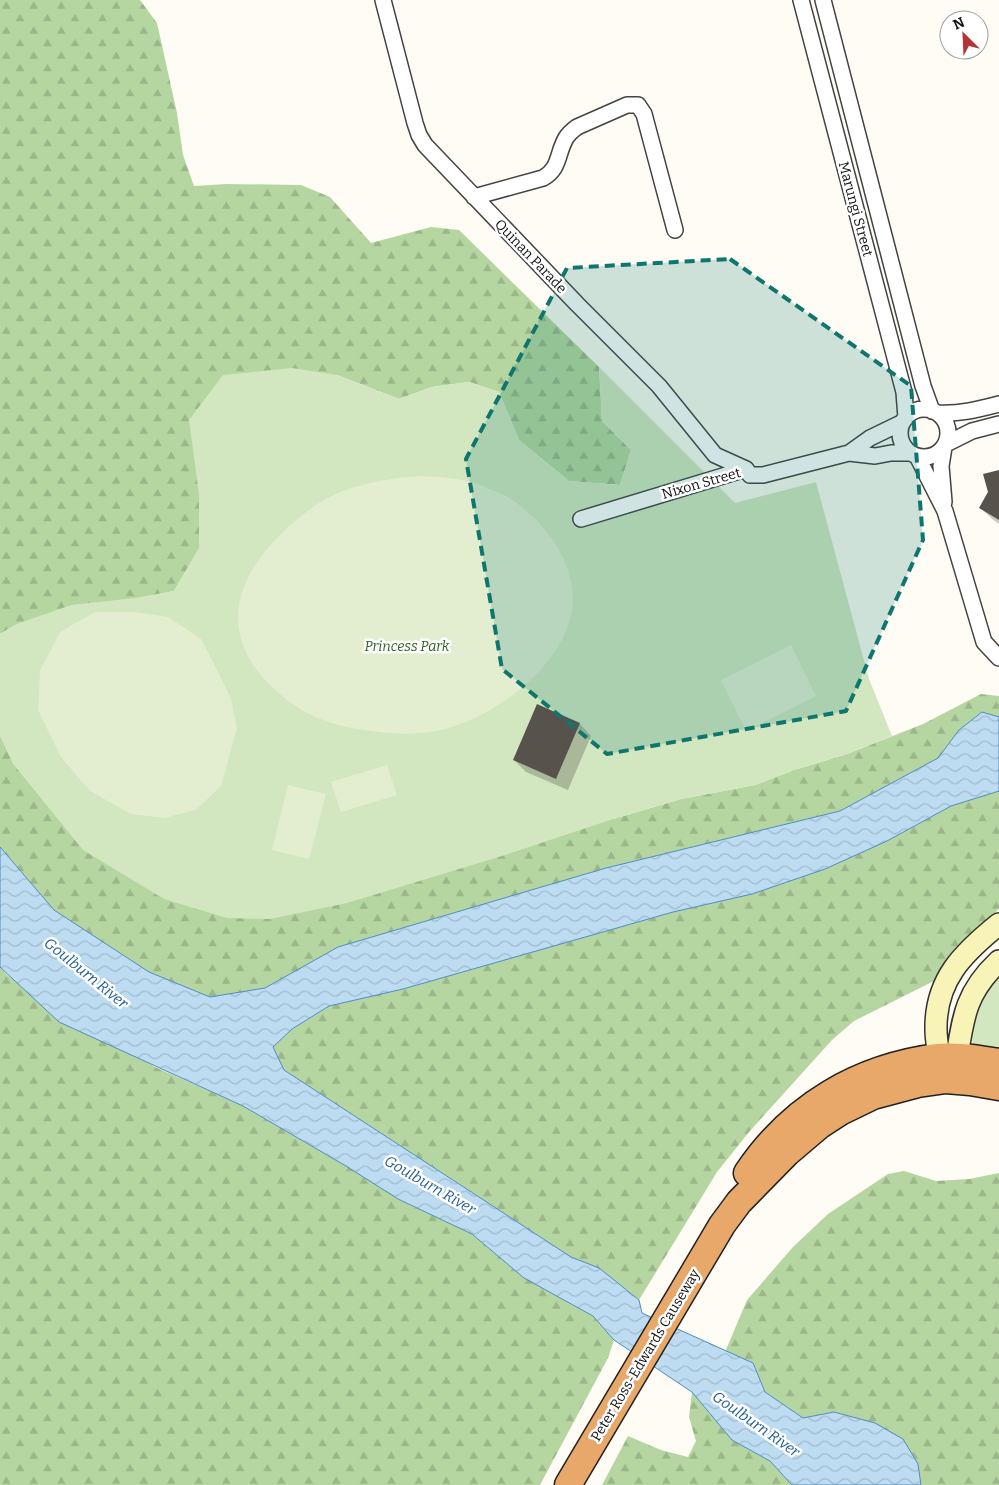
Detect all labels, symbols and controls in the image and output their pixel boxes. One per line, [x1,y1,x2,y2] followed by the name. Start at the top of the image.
[939,10,989,60] north arrow
[951,14,967,34] text: N
[835,160,876,259] street label: Marungi Street
[491,216,570,297] street label: Quinan Parade
[660,464,743,503] street label: Nixon Street
[365,638,450,655] park label: Princess Park
[41,934,132,1013] water label: Goulburn River
[381,1152,480,1219] water label: Goulburn River
[587,1266,704,1444] street label: Peter Ross-Edwards Causeway
[709,1387,804,1461] water label: Goulburn River

